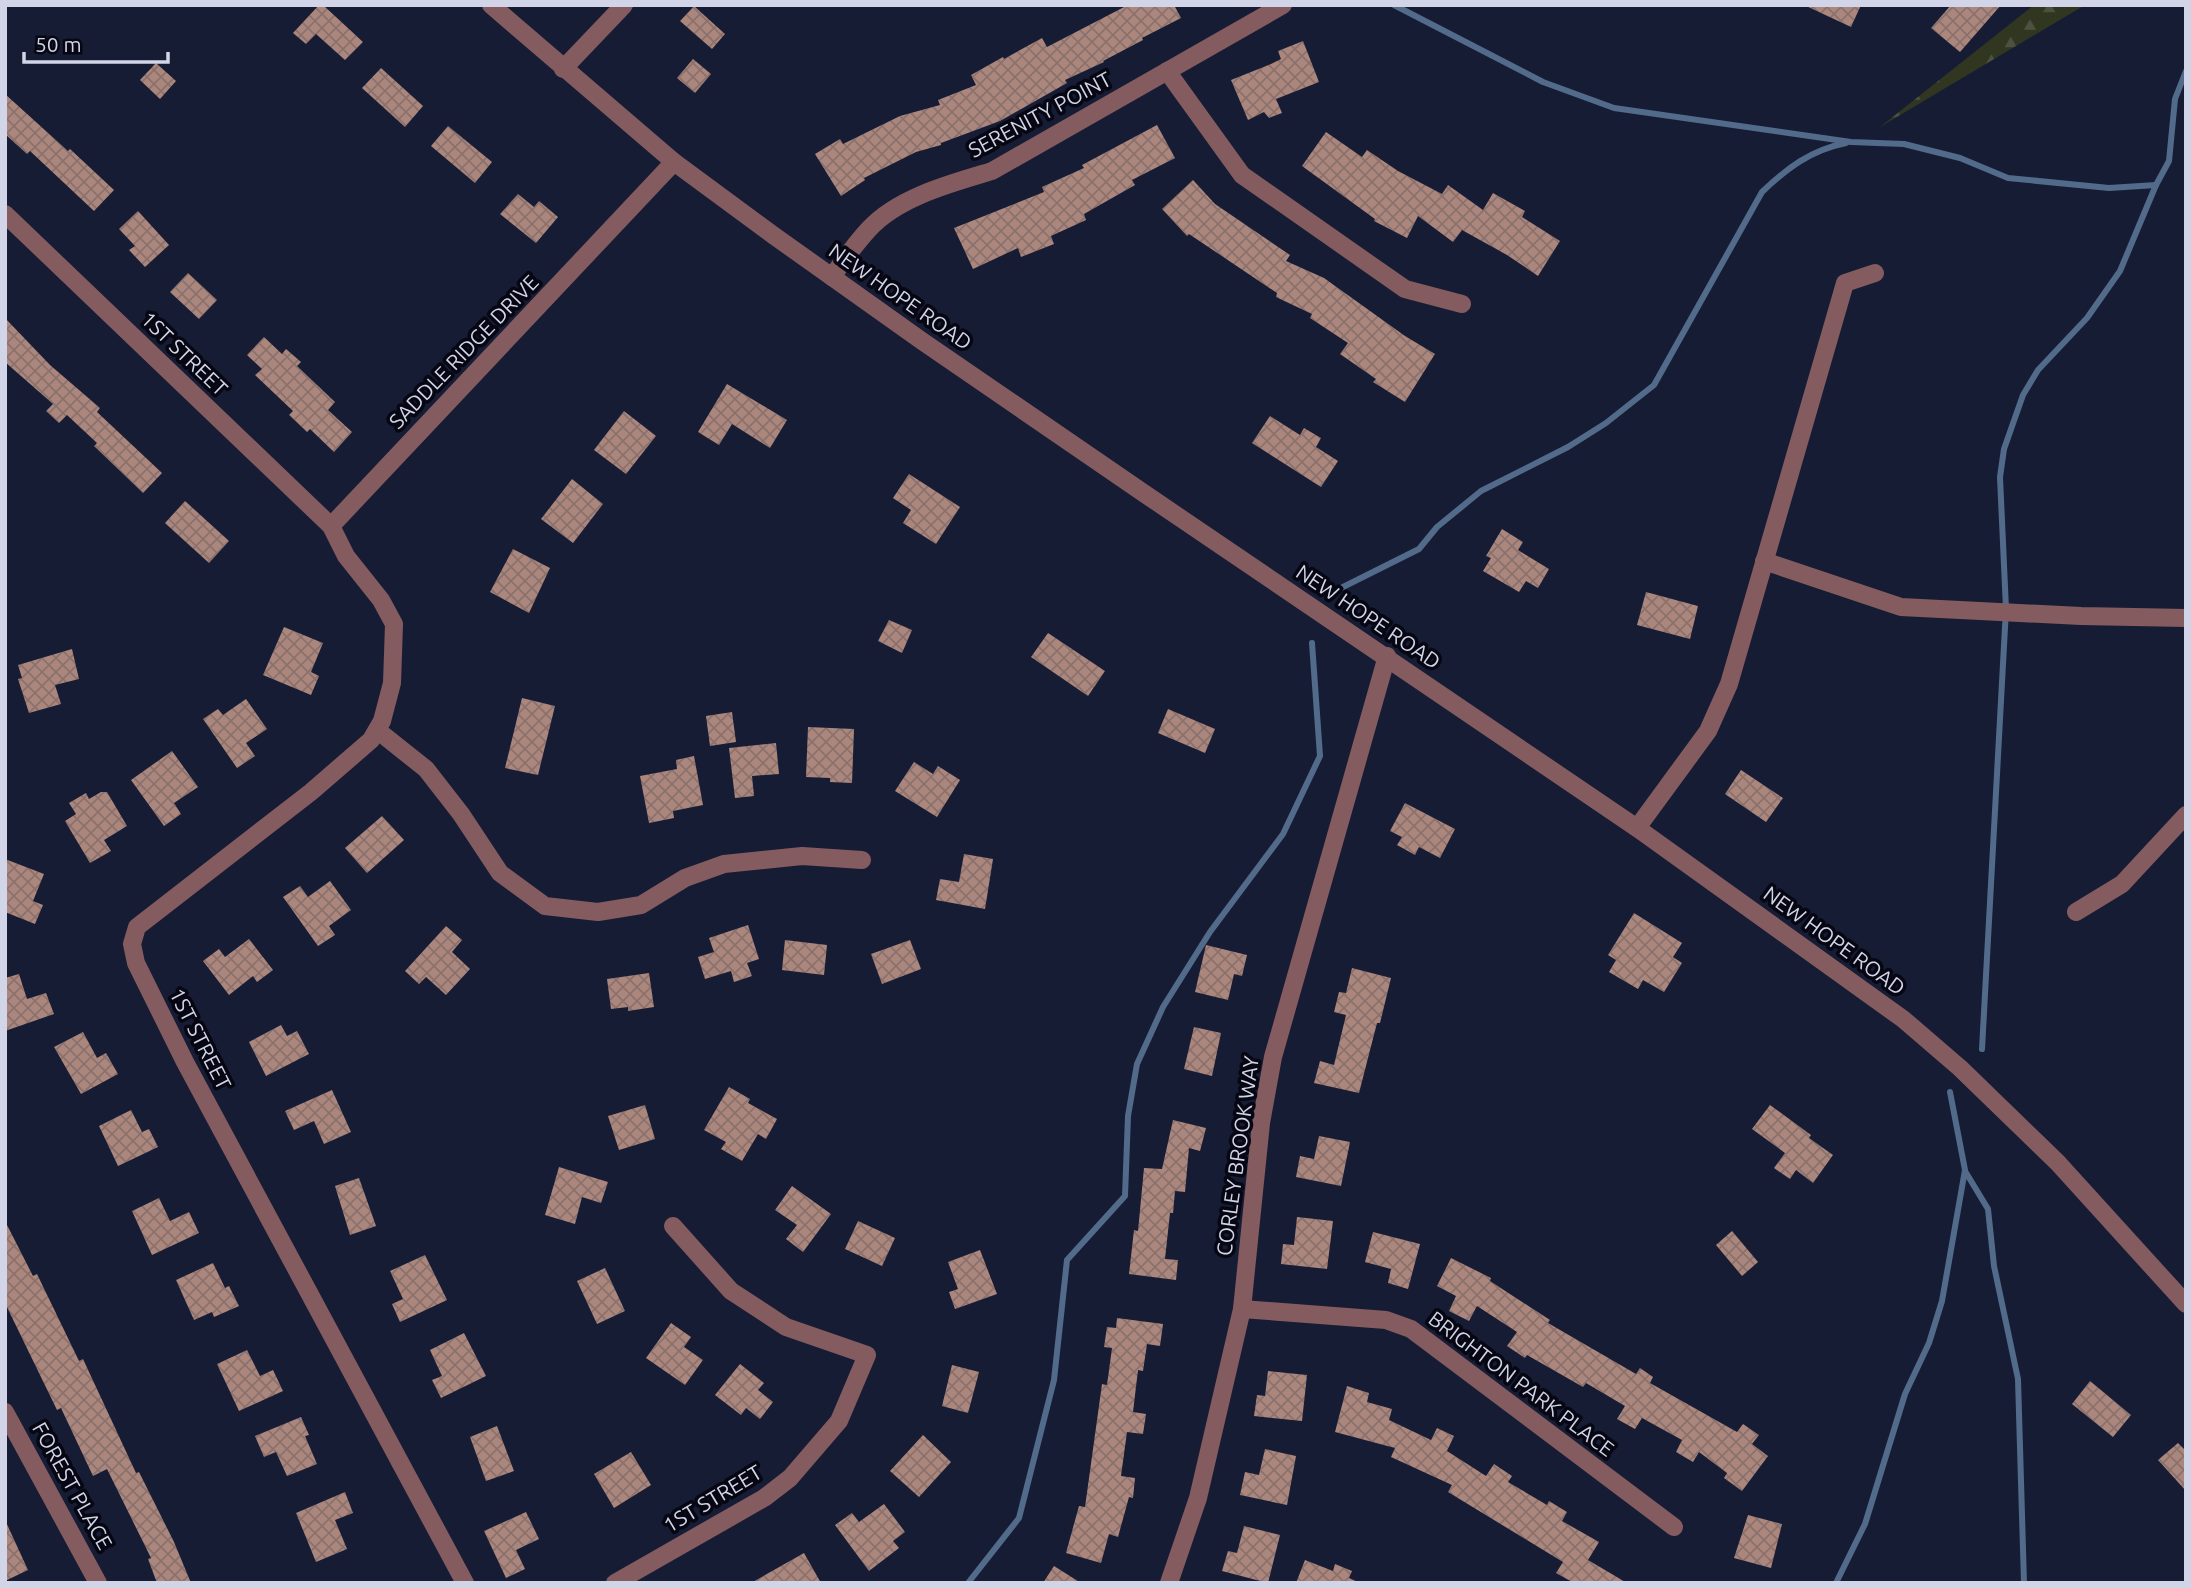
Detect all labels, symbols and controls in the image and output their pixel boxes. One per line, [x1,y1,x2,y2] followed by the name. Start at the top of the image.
[24,21,168,65] scale bar
[35,32,82,56] text: 50 m
[964,66,1115,162] street label: SERENITY POINT
[825,238,977,354] street label: NEW HOPE ROAD
[384,270,543,433] street label: SADDLE RIDGE DRIVE
[137,306,233,400] street label: 1ST STREET
[1292,559,1445,673] street label: NEW HOPE ROAD
[1759,881,1910,999] street label: NEW HOPE ROAD
[165,984,237,1093] street label: 1ST STREET
[1211,1054,1263,1257] street label: CORLEY BROOK WAY
[1424,1306,1619,1461] street label: BRIGHTON PARK PLACE
[28,1418,118,1553] street label: FOREST PLACE
[659,1459,766,1537] street label: 1ST STREET

